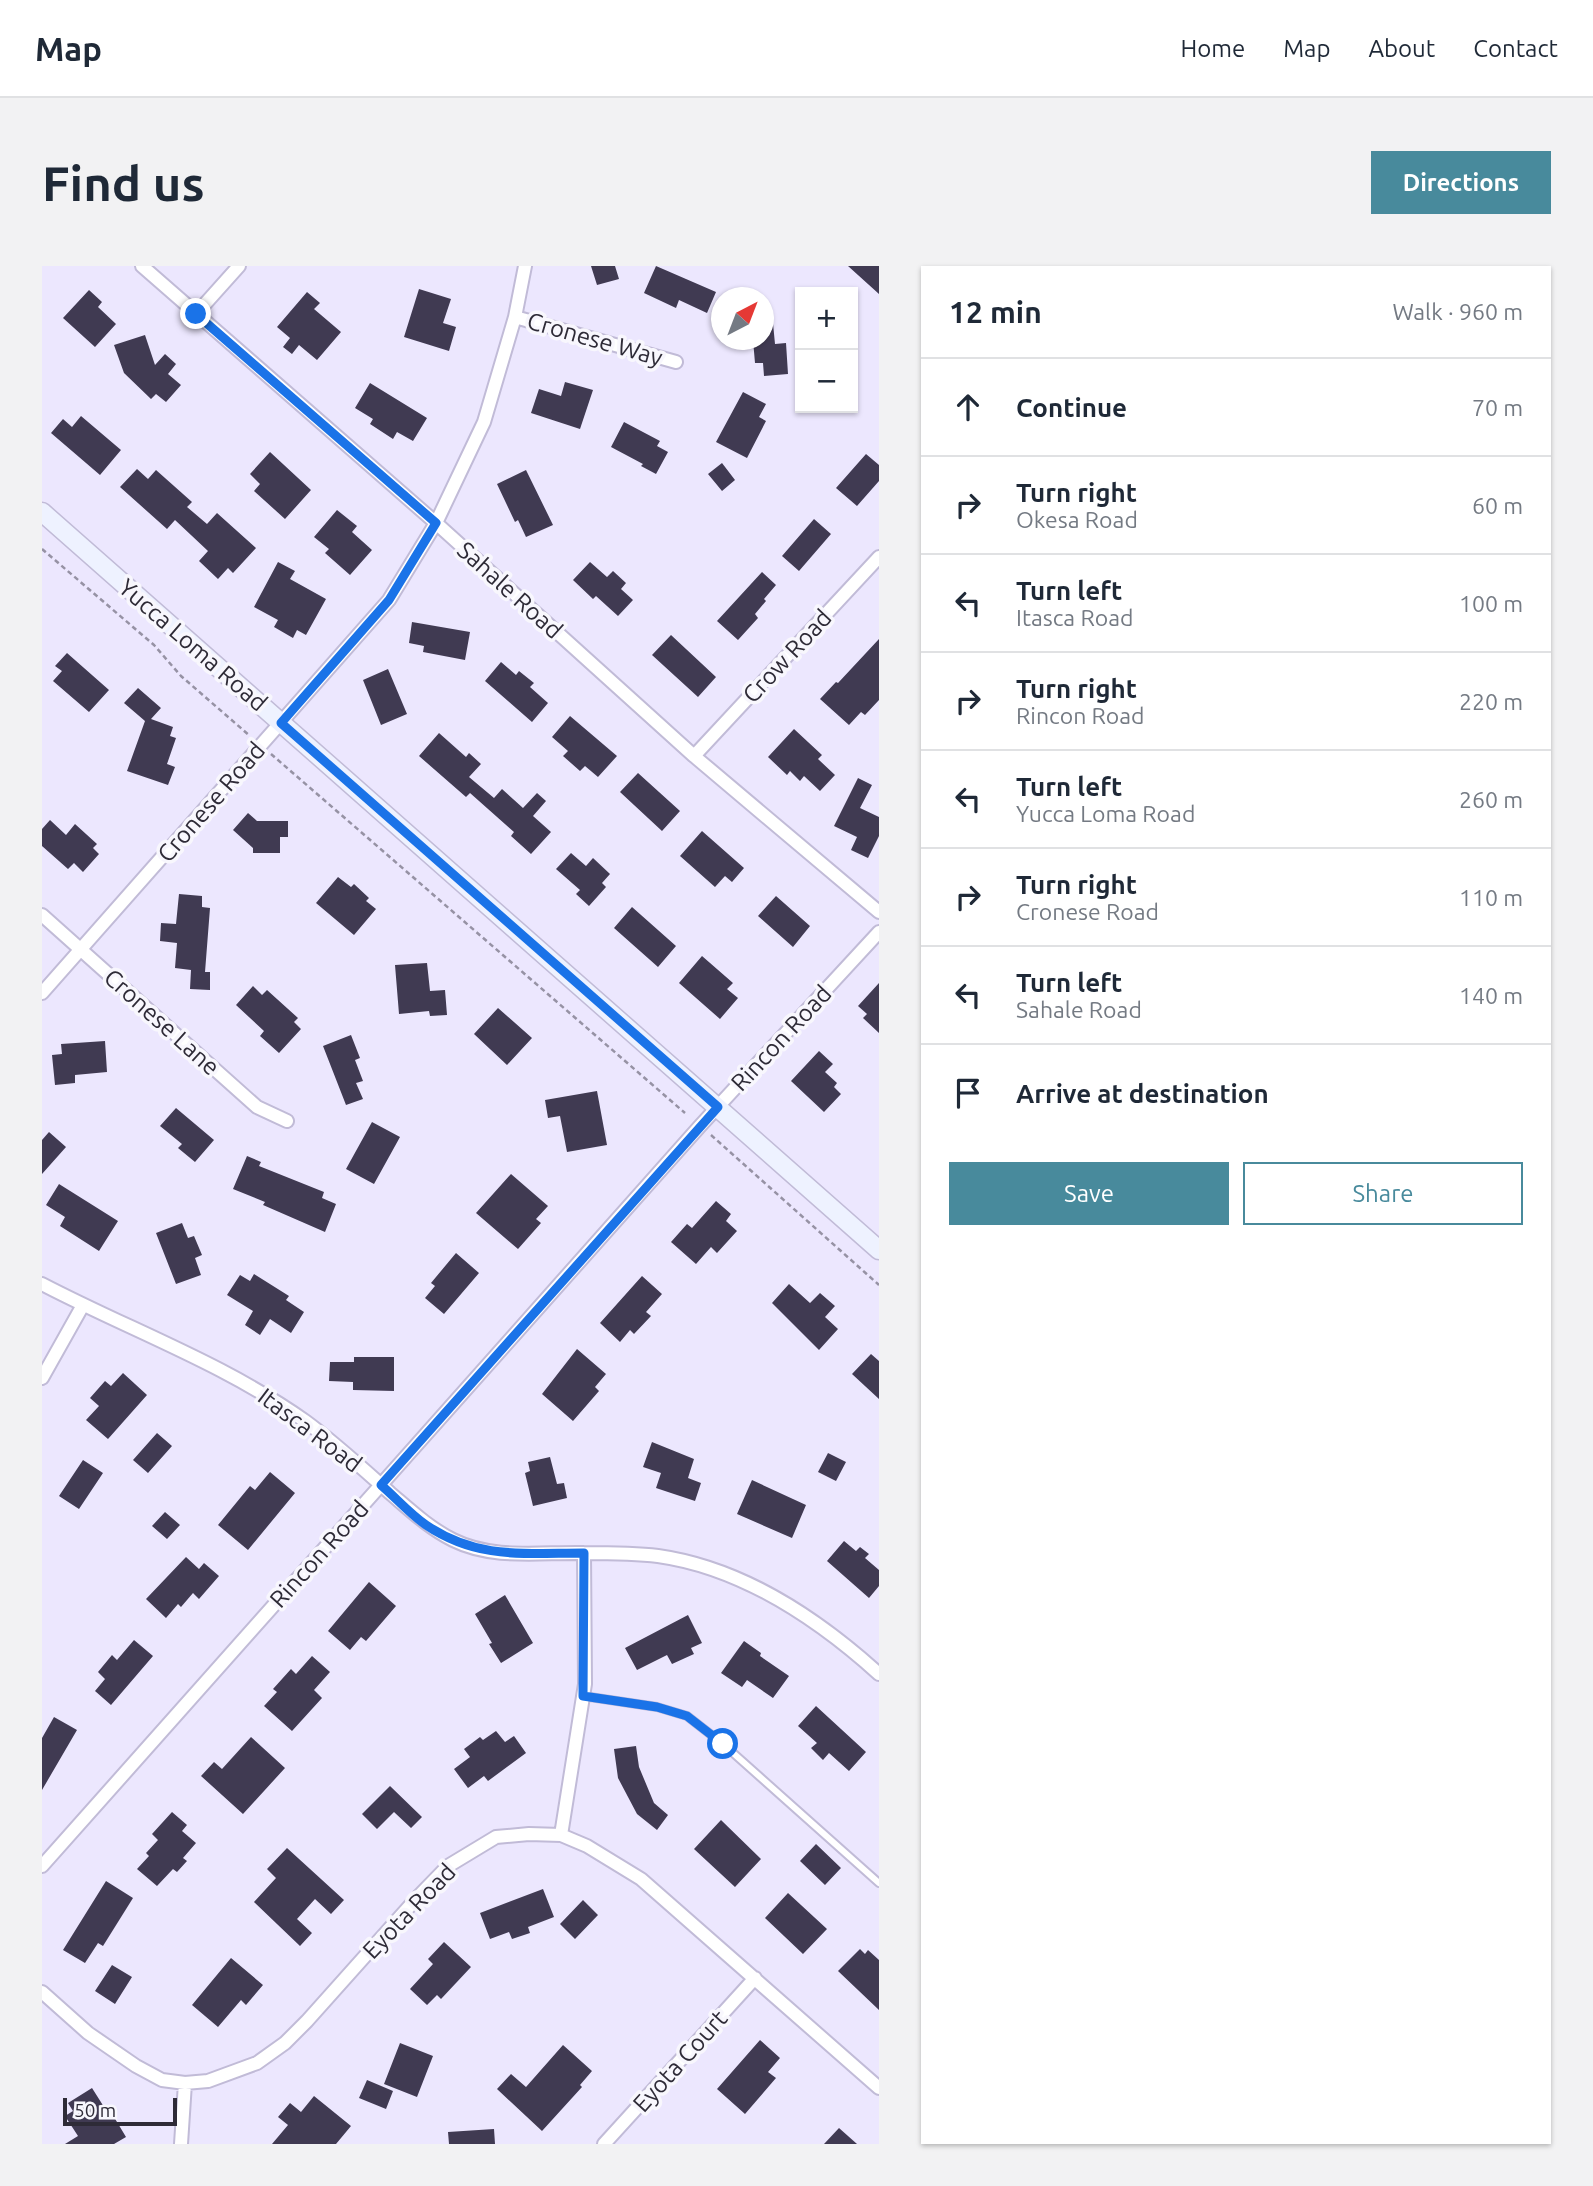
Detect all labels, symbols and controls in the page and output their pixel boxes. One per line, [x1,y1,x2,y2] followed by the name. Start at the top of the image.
[35,30,102,67] text: Map
[1180,35,1245,62] text: Home
[1283,35,1330,62] text: Map
[1368,35,1435,62] text: About
[1473,35,1558,62] text: Contact
[1371,151,1551,214] button: Directions
[42,155,205,210] text: Find us
[711,287,774,350] north arrow
[795,287,858,413] map controls
[795,287,858,350] button: +
[949,295,1042,329] text: 12 min
[180,298,211,329] route end
[1392,299,1523,324] text: Walk · 960 m
[524,307,666,371] street label: Cronese Way
[795,350,858,413] button: −
[949,388,987,426] icon: ahead
[1016,393,1127,422] text: Continue
[1472,395,1523,420] text: 70 m
[1016,478,1137,507] text: Turn right
[949,486,987,524] icon: right
[1472,493,1523,518] text: 60 m
[1016,507,1138,532] text: Okesa Road
[452,536,568,644] street label: Sahale Road
[114,573,272,717] street label: Yucca Loma Road
[1016,576,1122,605] text: Turn left
[949,584,987,622] icon: left
[1459,591,1523,616] text: 100 m
[737,604,837,708] street label: Crow Road
[1016,605,1133,630] text: Itasca Road
[1016,674,1137,703] text: Turn right
[949,682,987,720] icon: right
[1459,689,1523,714] text: 220 m
[1016,703,1145,728] text: Rincon Road
[152,737,270,867] street label: Cronese Road
[1016,772,1122,801] text: Turn left
[949,780,987,818] icon: left
[1459,787,1523,812] text: 260 m
[1016,801,1195,826] text: Yucca Loma Road
[1016,870,1137,899] text: Turn right
[949,878,987,916] icon: right
[1459,885,1523,910] text: 110 m
[1016,899,1159,924] text: Cronese Road
[99,963,225,1081] street label: Cronese Lane
[1016,968,1122,997] text: Turn left
[949,976,987,1014] icon: left
[725,980,837,1096] street label: Rincon Road
[1459,983,1523,1008] text: 140 m
[1016,997,1142,1022] text: Sahale Road
[949,1074,987,1112] icon: arrive
[1016,1079,1269,1108] text: Arrive at destination
[949,1162,1229,1225] button: Save
[1243,1162,1523,1225] button: Share
[253,1382,367,1478] street label: Itasca Road
[264,1495,374,1613] street label: Rincon Road
[707,1728,738,1759] route start
[357,1858,461,1964] street label: Eyota Road
[628,2004,733,2117] street label: Eyota Court
[63,2095,177,2127] scale bar
[74,2099,116,2121] text: 50 m

